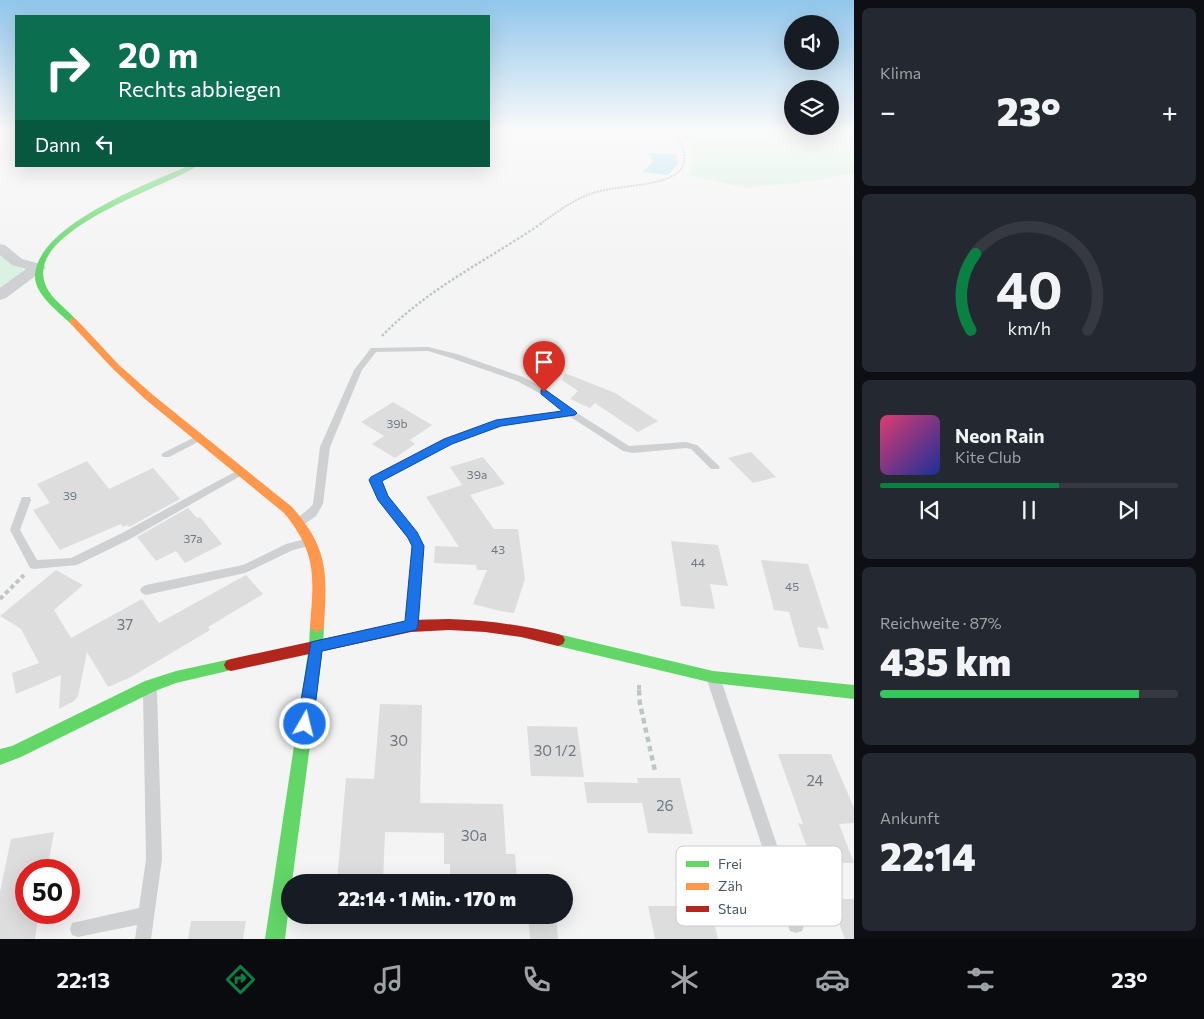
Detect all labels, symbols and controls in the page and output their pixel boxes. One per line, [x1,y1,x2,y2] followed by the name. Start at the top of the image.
[784,15,839,135] map controls
[784,15,839,70] button: sound
[118,32,198,75] text: 20 m
[35,35,100,100] icon: right
[880,63,921,82] text: Klima
[118,75,281,102] text: Rechts abbiegen
[784,80,839,135] button: layers
[997,87,1061,134] text: 23°
[880,94,896,128] text: −
[1162,94,1178,128] text: +
[91,130,119,158] icon: left
[35,133,81,156] text: Dann
[996,256,1062,320] text: 40
[1007,317,1051,339] text: km/h
[523,341,565,392] pin
[530,348,558,376] icon: arrive
[386,416,408,430] house number: 39b
[955,424,1045,447] text: Neon Rain
[955,447,1021,466] text: Kite Club
[467,467,487,481] house number: 39a
[63,488,77,502] house number: 39
[916,496,944,524] icon: previous
[1015,496,1043,524] icon: pause
[1114,496,1142,524] icon: next
[183,531,203,545] house number: 37a
[491,542,505,556] house number: 43
[691,555,705,569] house number: 44
[785,579,799,593] house number: 45
[880,613,1002,632] text: Reichweite · 87%
[117,615,133,633] house number: 37
[880,637,1011,684] text: 435 km
[278,697,330,749] position arrow
[390,731,408,749] house number: 30
[534,741,576,759] house number: 30 1/2
[806,771,824,789] house number: 24
[656,796,674,814] house number: 26
[880,808,940,827] text: Ankunft
[461,826,487,844] house number: 30a
[880,832,976,879] text: 22:14
[676,846,842,926] legend
[718,855,742,872] text: Frei
[15,859,80,924] speed limit sign: 50
[718,877,743,894] text: Zäh
[338,887,516,910] text: 22:14 · 1 Min. · 170 m
[718,900,747,917] text: Stau
[223,962,258,997] icon: directions
[371,962,406,997] icon: music
[519,962,554,997] icon: phone
[667,962,702,997] icon: climate
[815,962,850,997] icon: car
[963,962,998,997] icon: filters
[57,966,110,993] text: 22:13
[1111,966,1147,993] text: 23°

